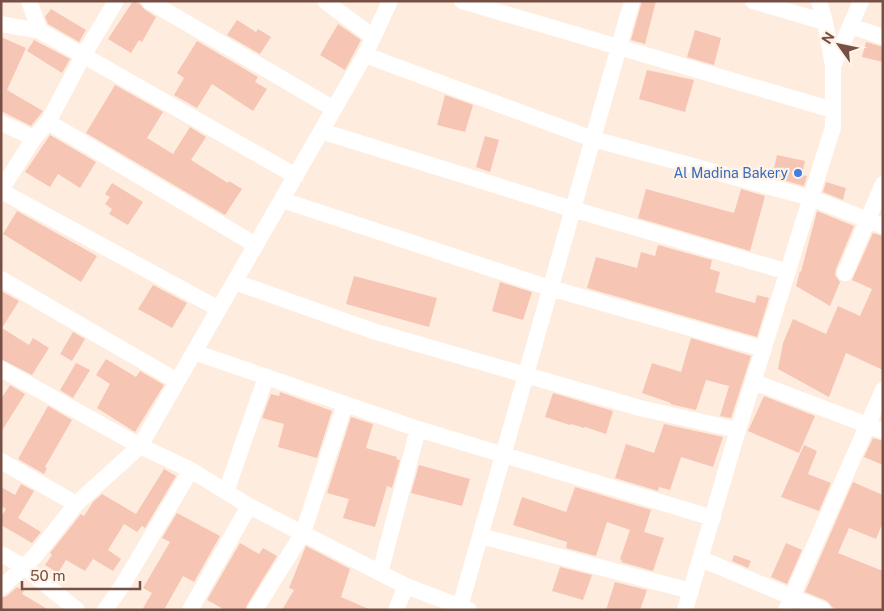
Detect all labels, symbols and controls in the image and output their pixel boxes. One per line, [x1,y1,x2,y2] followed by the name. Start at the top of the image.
[814,20,864,70] north arrow
[818,29,838,47] text: N
[673,165,789,181] place label: Al Madina Bakery
[792,167,804,179] marker: Al Madina Bakery
[22,558,140,590] scale bar
[30,567,65,584] text: 50 m

